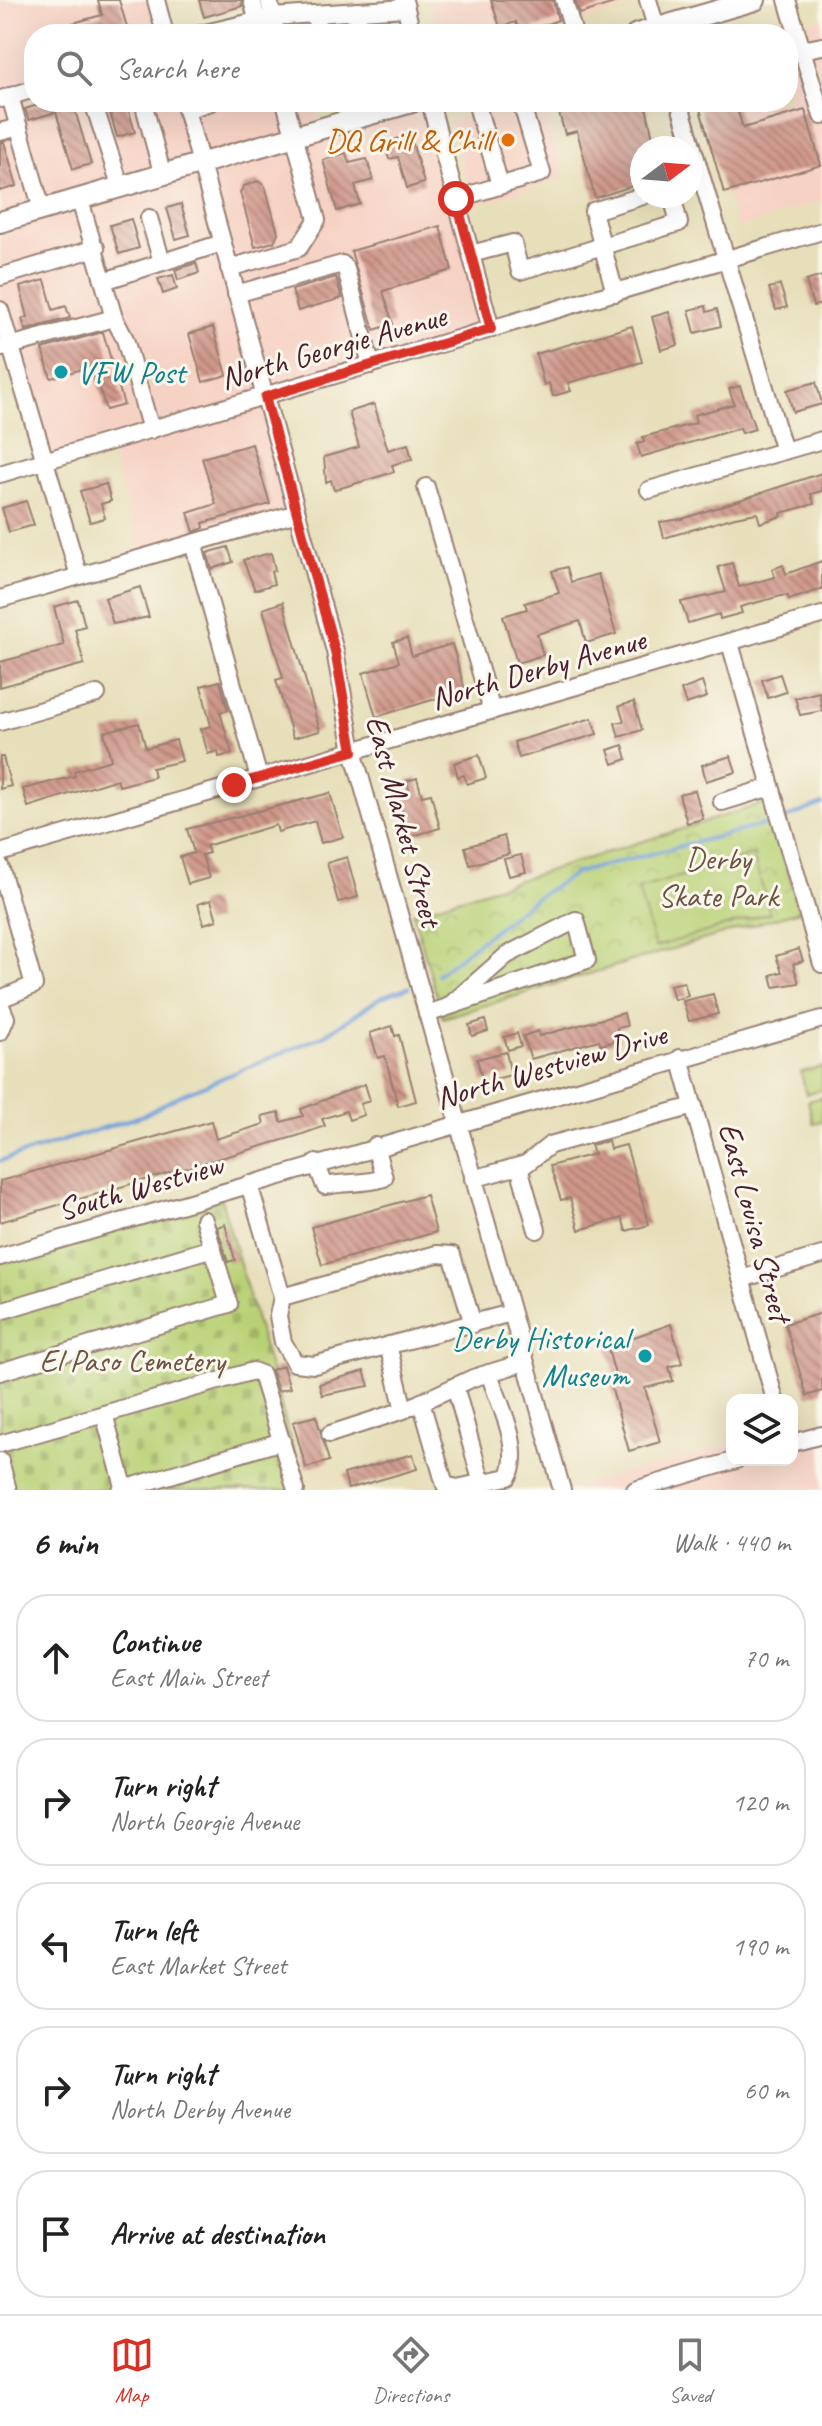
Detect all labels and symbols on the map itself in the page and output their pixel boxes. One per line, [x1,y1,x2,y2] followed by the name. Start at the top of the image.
[325,120,498,161] place label: DQ Grill & Chill
[499,131,517,149] marker: DQ Grill & Chill
[630,136,702,208] north arrow
[438,181,474,217] route start
[215,294,453,399] street label: North Georgie Avenue
[77,352,188,393] place label: VFW Post
[52,363,70,381] marker: VFW Post
[426,618,653,719] street label: North Derby Avenue
[356,711,453,934] street label: East Market Street
[216,767,252,803] route end
[658,838,780,916] park label: Derby Skate Park
[431,1013,674,1119] street label: North Westview Drive
[709,1118,802,1330] street label: East Louisa Street
[53,1143,230,1230] street label: South Westview
[452,1318,635,1396] place label: Derby Historical Museum
[39,1340,228,1381] park label: El Paso Cemetery
[636,1347,654,1365] marker: Derby Historical Museum

